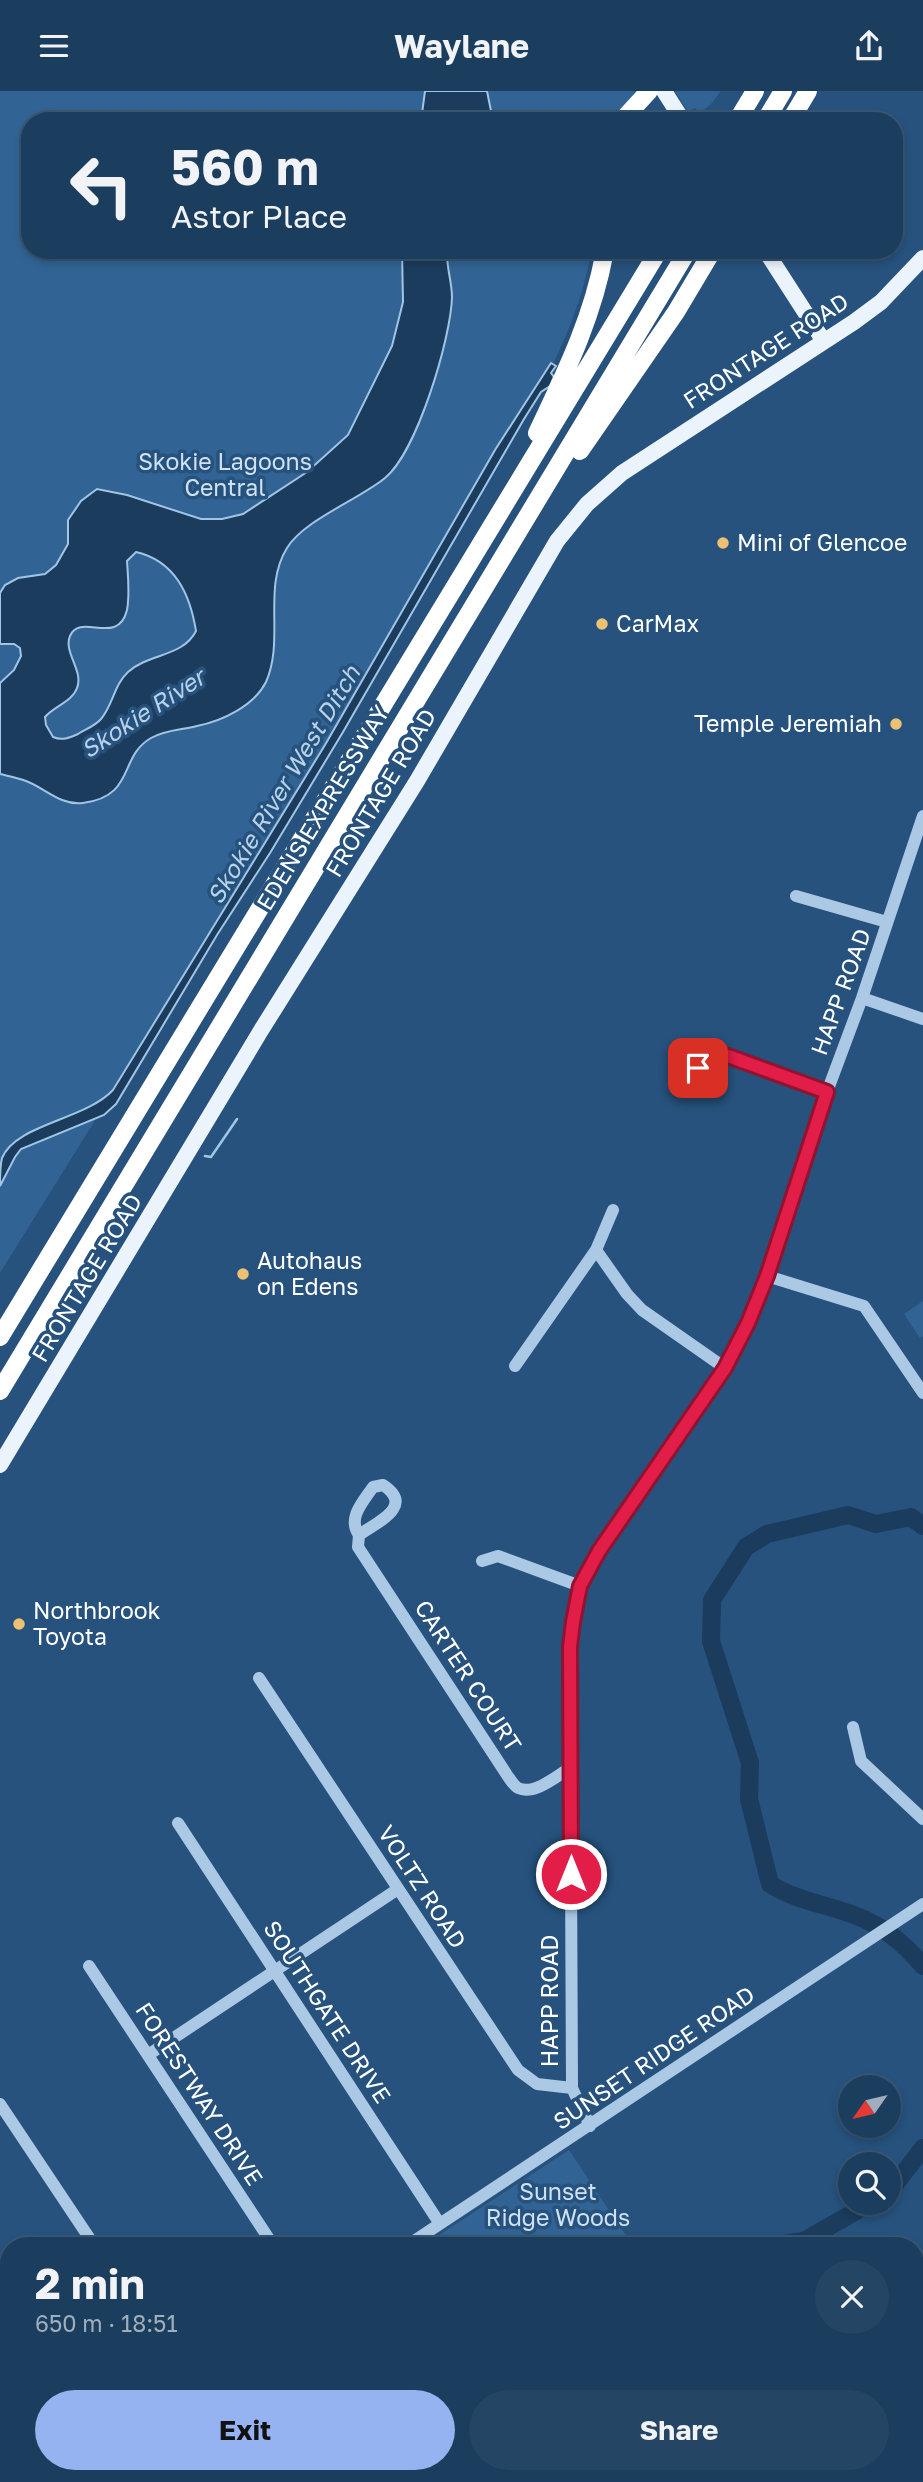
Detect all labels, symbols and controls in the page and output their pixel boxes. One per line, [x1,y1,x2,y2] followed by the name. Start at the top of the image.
[35,27,73,65] icon: menu
[394,27,529,65] text: Waylane
[850,27,888,65] icon: share
[171,137,319,196] text: 560 m
[56,140,147,231] icon: left
[171,197,347,235] text: Astor Place
[678,286,853,414] street label: FRONTAGE ROAD
[138,447,312,501] park label: Skokie Lagoons Central
[737,528,907,556] place label: Mini of Glencoe
[715,535,731,551] marker: Mini of Glencoe
[616,609,699,637] place label: CarMax
[594,616,610,632] marker: CarMax
[200,659,366,909] water label: Skokie River West Ditch
[75,660,213,764] water label: Skokie River
[250,700,394,915] street label: EDENS EXPRESSWAY
[319,703,441,882] street label: FRONTAGE ROAD
[694,709,882,737] place label: Temple Jeremiah
[888,716,904,732] marker: Temple Jeremiah
[804,925,876,1059] street label: HAPP ROAD
[668,1038,728,1098] pin
[679,1049,717,1087] icon: arrive
[25,1188,147,1367] street label: FRONTAGE ROAD
[257,1246,362,1300] place label: Autohaus on Edens
[235,1266,251,1282] marker: Autohaus on Edens
[409,1595,528,1756] street label: CARTER COURT
[33,1596,161,1650] place label: Northbrook Toyota
[11,1616,27,1632] marker: Northbrook Toyota
[373,1820,473,1953] street label: VOLTZ ROAD
[534,1837,608,1911] position arrow
[258,1915,397,2108] street label: SOUTHGATE DRIVE
[535,1935,563,2067] street label: HAPP ROAD
[548,1979,759,2135] street label: SUNSET RIDGE ROAD
[130,1997,269,2190] street label: FORESTWAY DRIVE
[838,2075,901,2139] north arrow
[838,2075,901,2215] map controls
[838,2152,901,2215] button: search
[486,2177,630,2231] park label: Sunset Ridge Woods
[35,2258,145,2308] text: 2 min
[815,2260,889,2334] button: close
[35,2309,178,2337] text: 650 m · 18:51
[35,2390,455,2470] button: Exit
[469,2390,889,2470] button: Share

